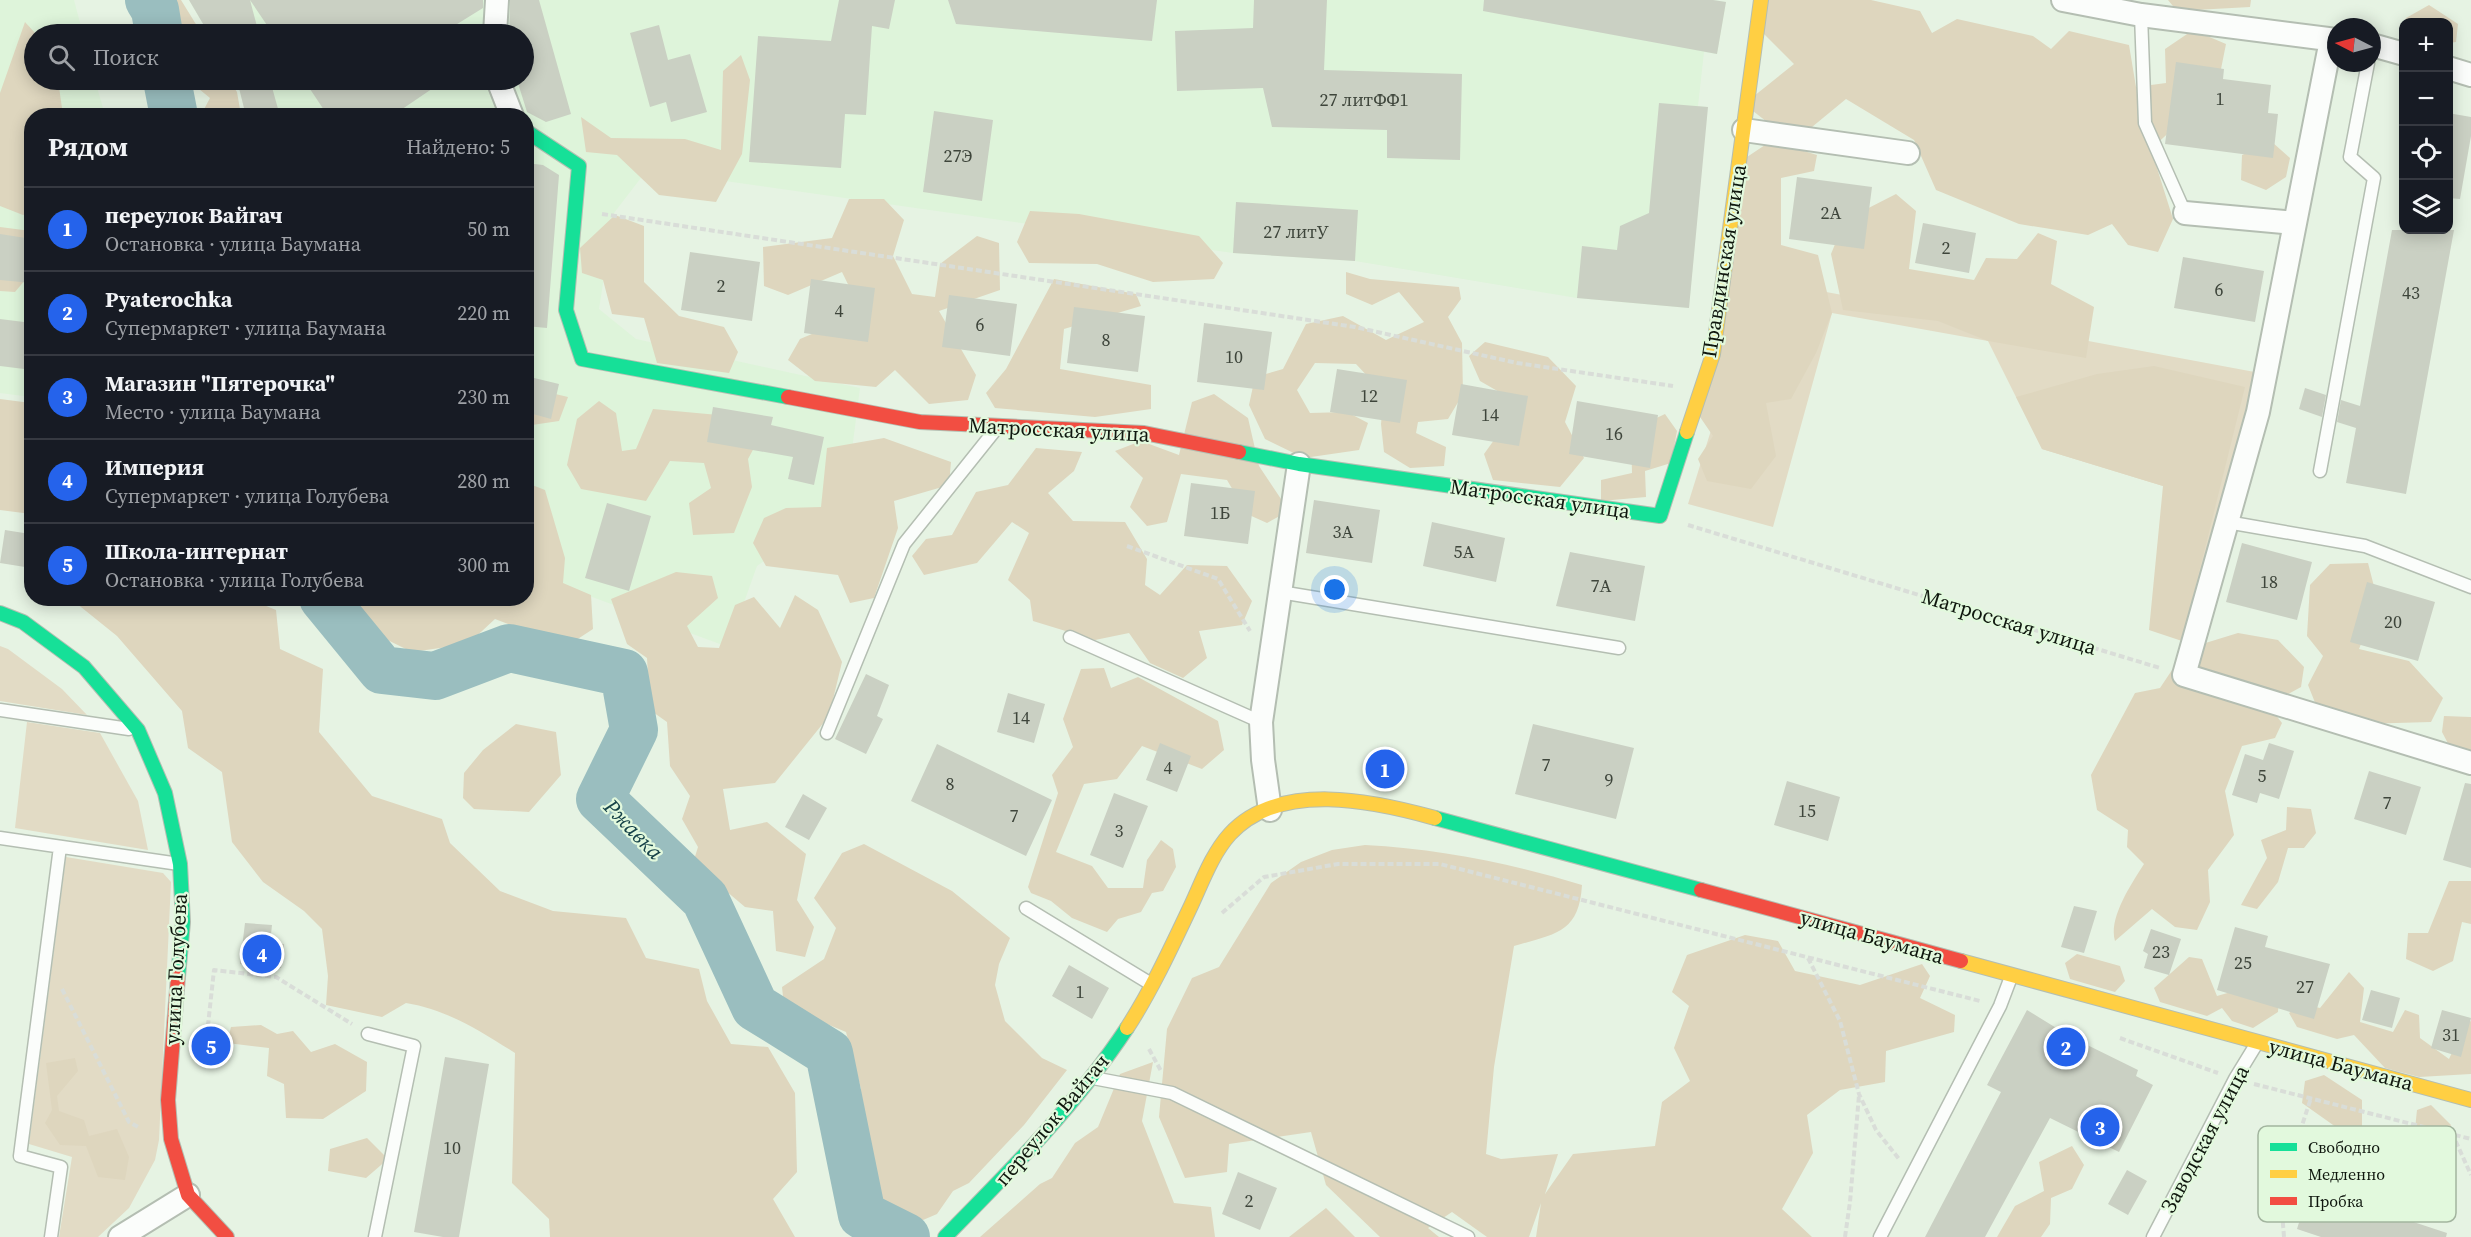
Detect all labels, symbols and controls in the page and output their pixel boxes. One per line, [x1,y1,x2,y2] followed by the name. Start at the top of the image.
[2327,18,2381,72] north arrow
[2399,18,2453,234] map controls
[2399,18,2453,72] button: +
[24,24,534,90] search box
[45,41,78,74] icon: search
[93,42,159,72] text: Поиск
[2399,72,2453,126] button: −
[2216,86,2225,111] house number: 1
[1320,87,1408,112] house number: 27 литФФ1
[2399,126,2453,180] button: locate
[48,129,128,165] text: Рядом
[406,133,510,161] text: Найдено: 5
[943,143,973,168] house number: 27Э
[1694,162,1753,360] street label: Правдинская улица
[2399,180,2453,234] button: layers
[105,200,283,230] text: переулок Вайгач
[1821,200,1842,225] house number: 2А
[62,215,73,243] text: 1
[467,215,510,243] text: 50 m
[1263,219,1329,244] house number: 27 литУ
[105,230,361,258] text: Остановка · улица Баумана
[1942,235,1951,260] house number: 2
[717,273,726,298] house number: 2
[2215,277,2224,302] house number: 6
[2402,280,2420,305] house number: 43
[105,284,232,314] text: Pyaterochka
[835,298,844,323] house number: 4
[62,299,73,327] text: 2
[457,299,510,327] text: 220 m
[976,312,985,337] house number: 6
[105,314,386,342] text: Супермаркет · улица Баумана
[1102,327,1111,352] house number: 8
[1225,344,1243,369] house number: 10
[105,368,335,398] text: Магазин "Пятерочка"
[62,383,73,411] text: 3
[457,383,510,411] text: 230 m
[1360,383,1378,408] house number: 12
[105,398,321,426] text: Место · улица Баумана
[1481,402,1499,427] house number: 14
[968,410,1151,449] street label: Матросская улица
[1605,421,1623,446] house number: 16
[105,452,204,482] text: Империя
[62,467,73,495] text: 4
[457,467,510,495] text: 280 m
[1448,472,1632,526] street label: Матросская улица
[105,482,389,510] text: Супермаркет · улица Голубева
[1210,500,1230,525] house number: 1Б
[1333,519,1354,544] house number: 3А
[105,536,288,566] text: Школа-интернат
[1454,539,1475,564] house number: 5А
[62,551,73,579] text: 5
[457,551,510,579] text: 300 m
[105,566,364,594] text: Остановка · улица Голубева
[2260,569,2278,594] house number: 18
[1591,573,1612,598] house number: 7А
[1320,575,1349,604] your location
[1918,581,2100,662] street label: Матросская улица
[2384,609,2402,634] house number: 20
[1012,705,1030,730] house number: 14
[1366,746,1404,792] pin: 1
[1542,752,1551,777] house number: 7
[1164,755,1173,780] house number: 4
[2258,763,2267,788] house number: 5
[1605,767,1614,792] house number: 9
[946,771,955,796] house number: 8
[2383,790,2392,815] house number: 7
[597,791,671,866] water label: Ржавка
[1798,798,1816,823] house number: 15
[1010,803,1019,828] house number: 7
[1115,818,1124,843] house number: 3
[157,892,194,1045] street label: улица Голубева
[1797,902,1948,971] street label: улица Баумана
[242,932,282,976] pin: 4
[2152,939,2170,964] house number: 23
[2234,950,2252,975] house number: 25
[2296,974,2314,999] house number: 27
[1076,979,1085,1004] house number: 1
[2442,1022,2460,1047] house number: 31
[192,1024,230,1068] pin: 5
[2046,1024,2086,1070] pin: 2
[2266,1031,2417,1098] street label: улица Баумана
[988,1047,1116,1192] street label: переулок Вайгач
[2153,1060,2256,1218] street label: Заводская улица
[2080,1104,2120,1150] pin: 3
[2258,1126,2456,1222] legend
[443,1135,461,1160] house number: 10
[2308,1136,2380,1158] text: Свободно
[2308,1163,2385,1185] text: Медленно
[1245,1188,1254,1213] house number: 2
[2308,1190,2364,1212] text: Пробка

